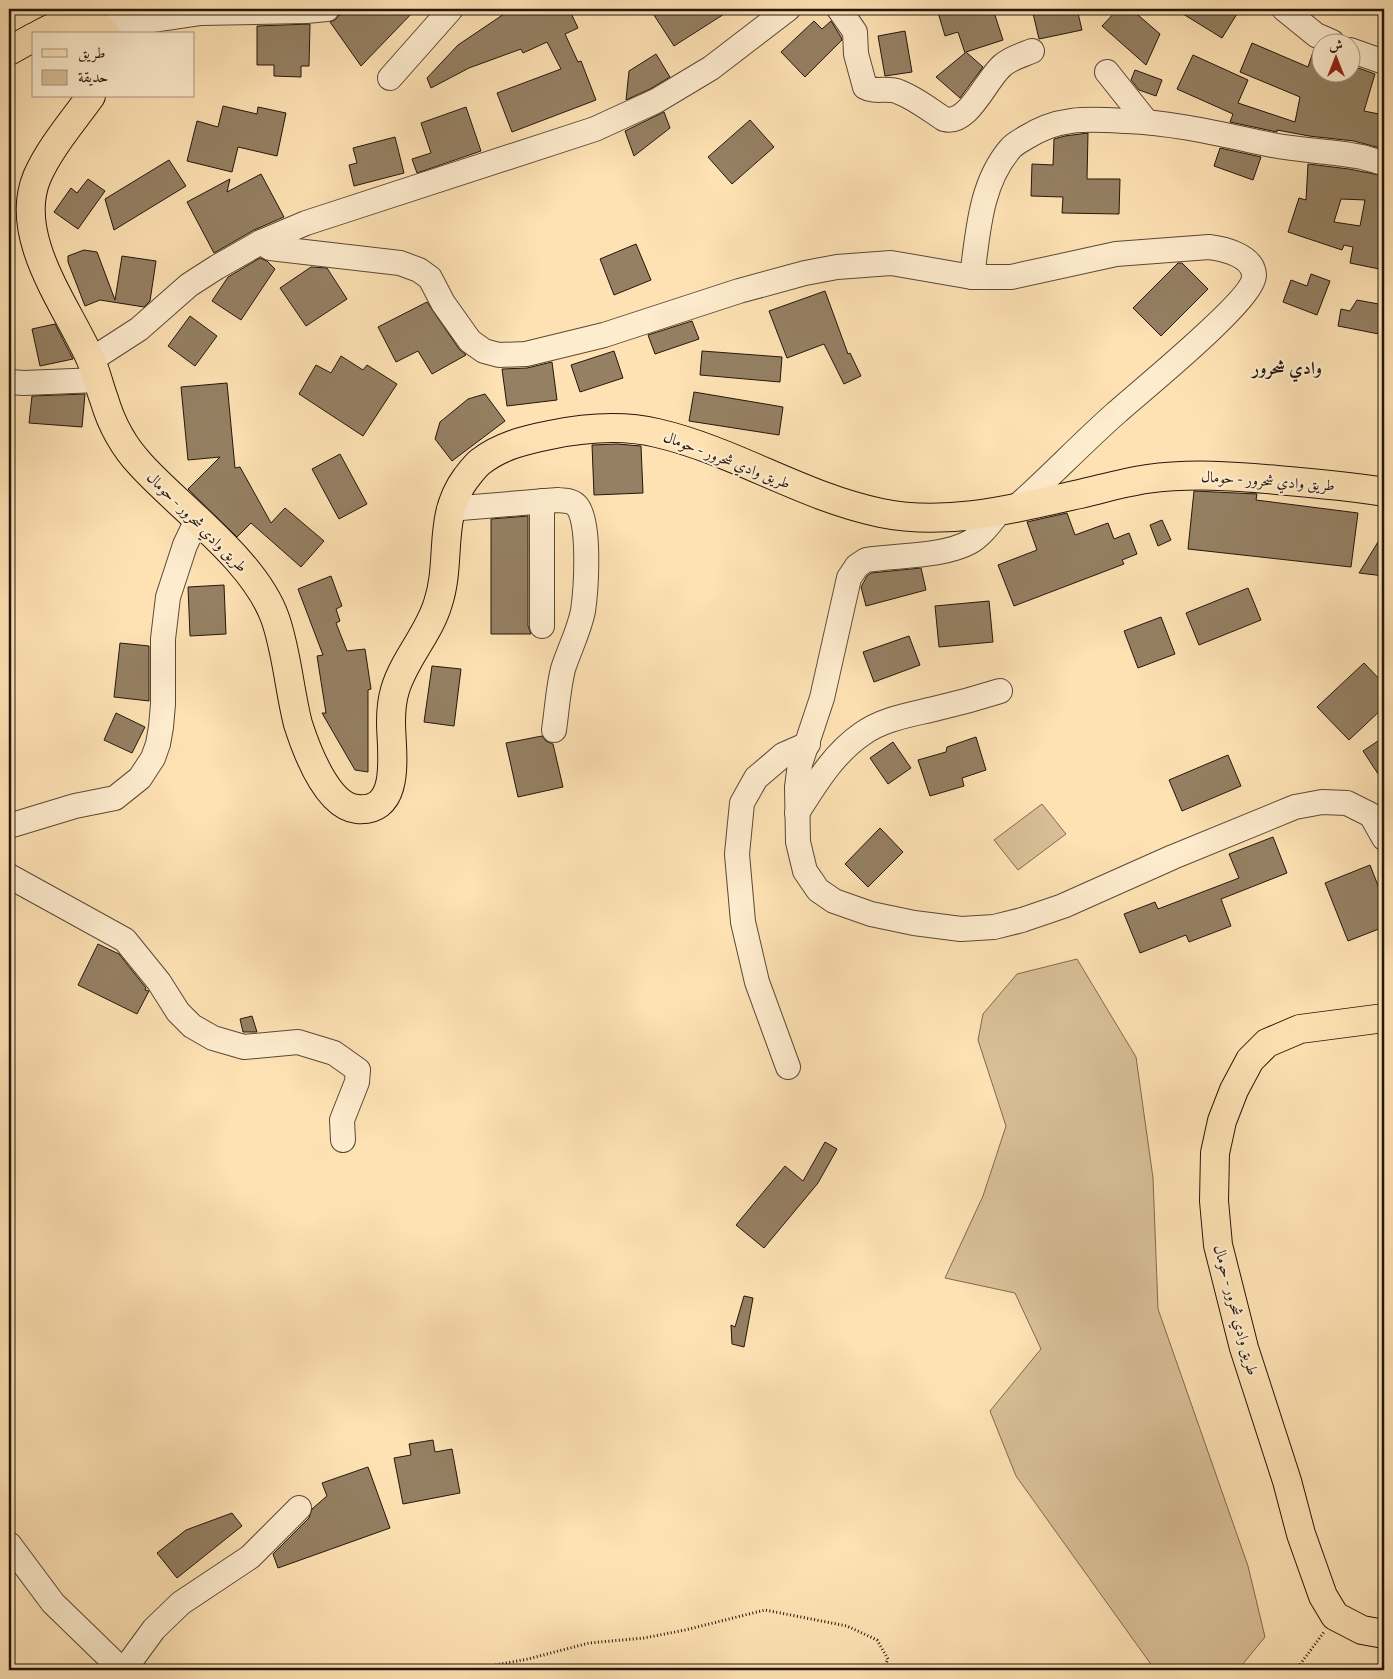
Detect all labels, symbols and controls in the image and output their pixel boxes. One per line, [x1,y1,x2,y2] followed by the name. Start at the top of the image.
[32,32,195,98] legend
[1310,32,1360,82] north arrow
[1329,35,1343,55] text: ش
[78,42,105,63] text: طريق
[78,66,108,87] text: حديقة
[1250,354,1322,383] district label: وادي شحرور
[660,426,794,495] street label: طريق وادي شحرور - حومال
[1200,465,1336,498] street label: طريق وادي شحرور - حومال
[141,467,252,578] street label: طريق وادي شحرور - حومال
[1207,1242,1264,1378] street label: طريق وادي شحرور - حومال

